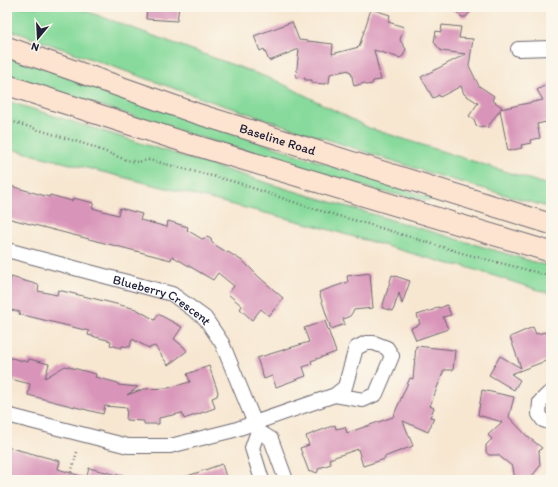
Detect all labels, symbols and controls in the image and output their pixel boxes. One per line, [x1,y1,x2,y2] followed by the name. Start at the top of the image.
[18,18,58,58] north arrow
[30,40,41,54] text: N
[238,120,318,158] street label: Baseline Road
[111,271,215,328] street label: Blueberry Crescent

